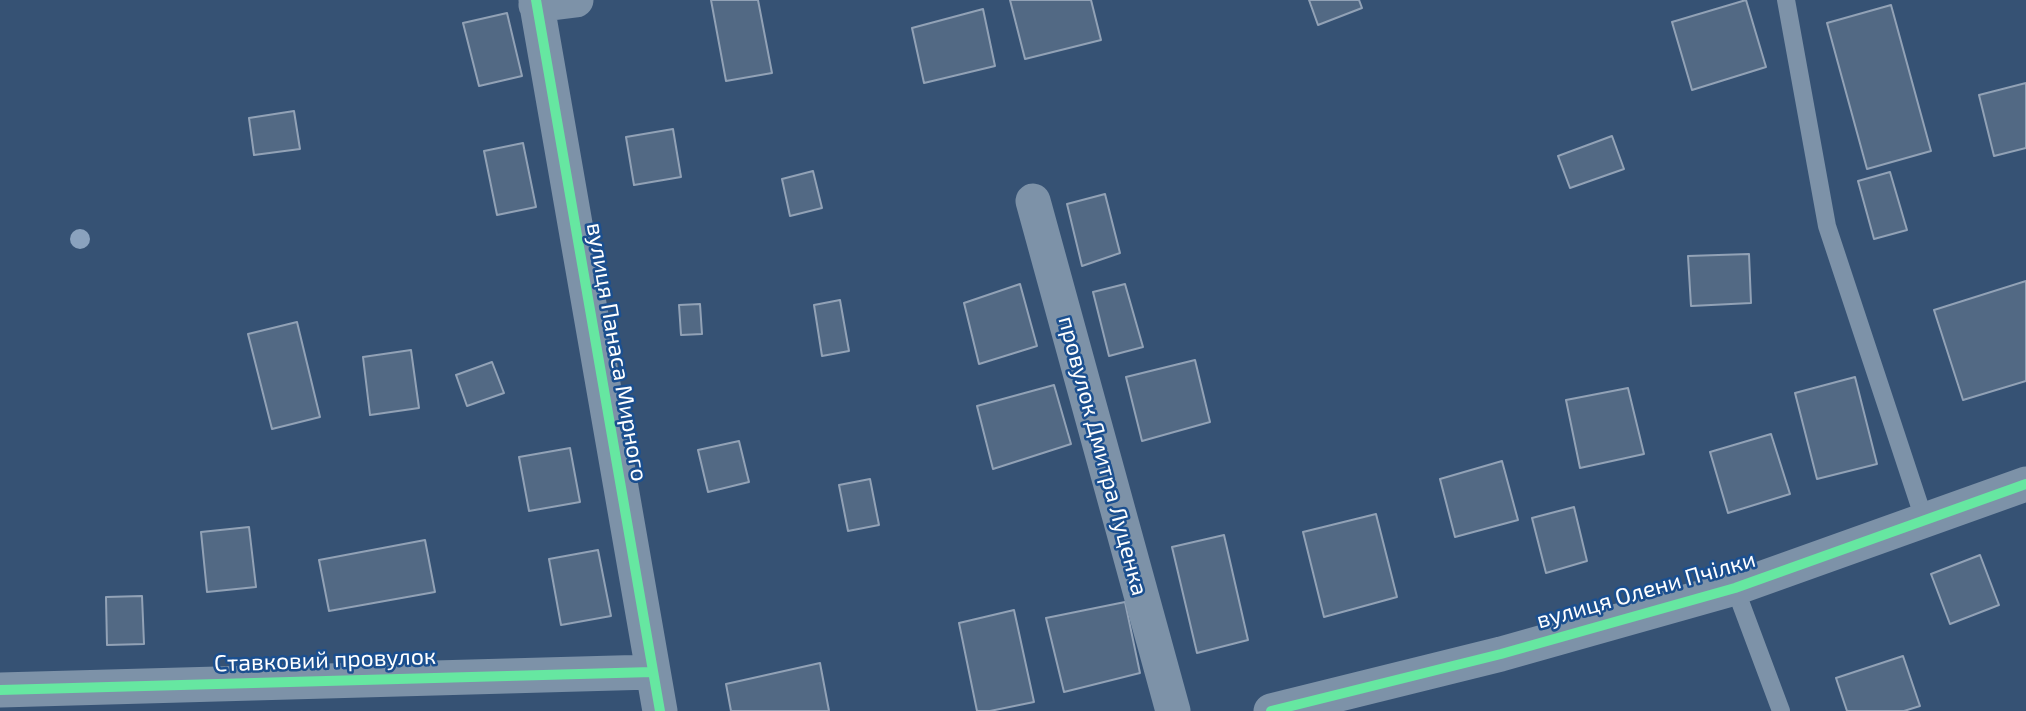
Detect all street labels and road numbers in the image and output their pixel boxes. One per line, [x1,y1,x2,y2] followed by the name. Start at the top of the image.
[581,220,653,484] street label: вулиця Панаса Мирного
[1052,313,1154,599] street label: провулок Дмитра Луценка
[1533,546,1759,634] street label: вулиця Олени Пчілки
[213,642,437,678] street label: Ставковий провулок

